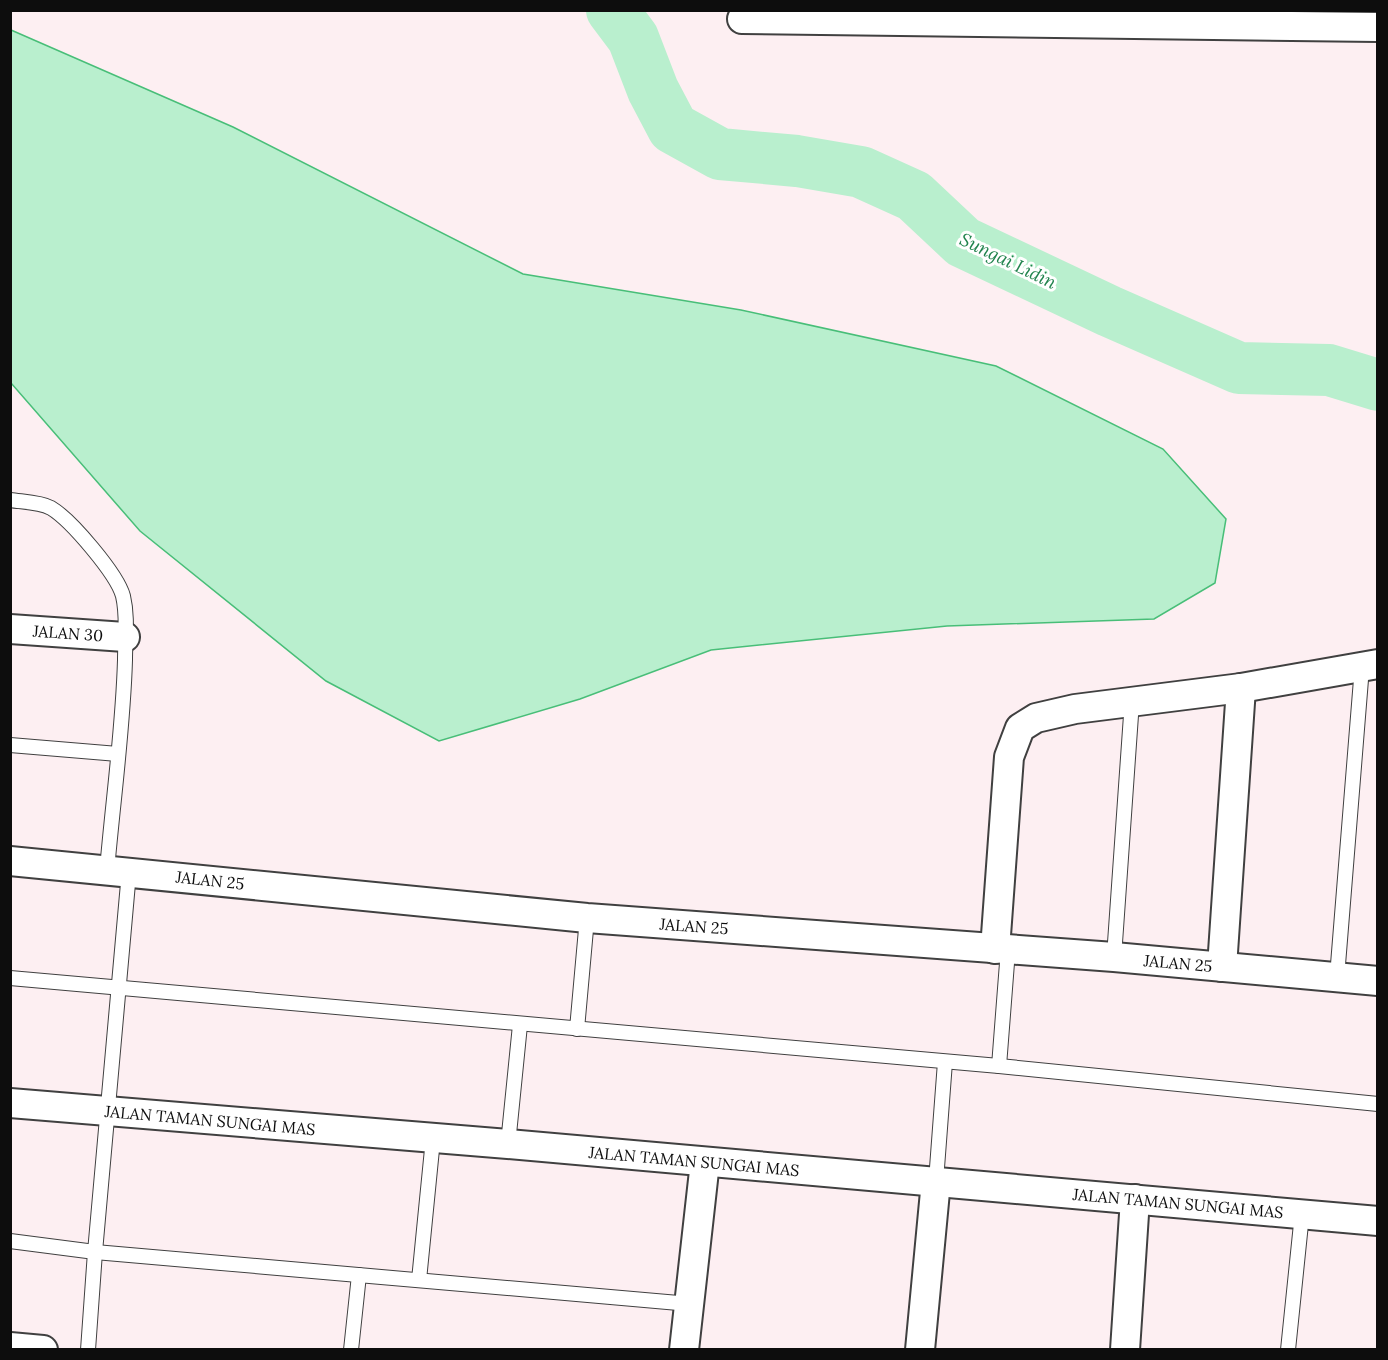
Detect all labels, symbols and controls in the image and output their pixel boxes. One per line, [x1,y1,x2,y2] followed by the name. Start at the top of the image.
[956,227,1060,294] water label: Sungai Lidin
[31,621,104,645] street label: JALAN 30
[174,866,245,894] street label: JALAN 25
[658,914,729,938] street label: JALAN 25
[1142,950,1213,976] street label: JALAN 25
[103,1101,316,1139] street label: JALAN TAMAN SUNGAI MAS
[587,1142,800,1180] street label: JALAN TAMAN SUNGAI MAS
[1071,1184,1284,1222] street label: JALAN TAMAN SUNGAI MAS

